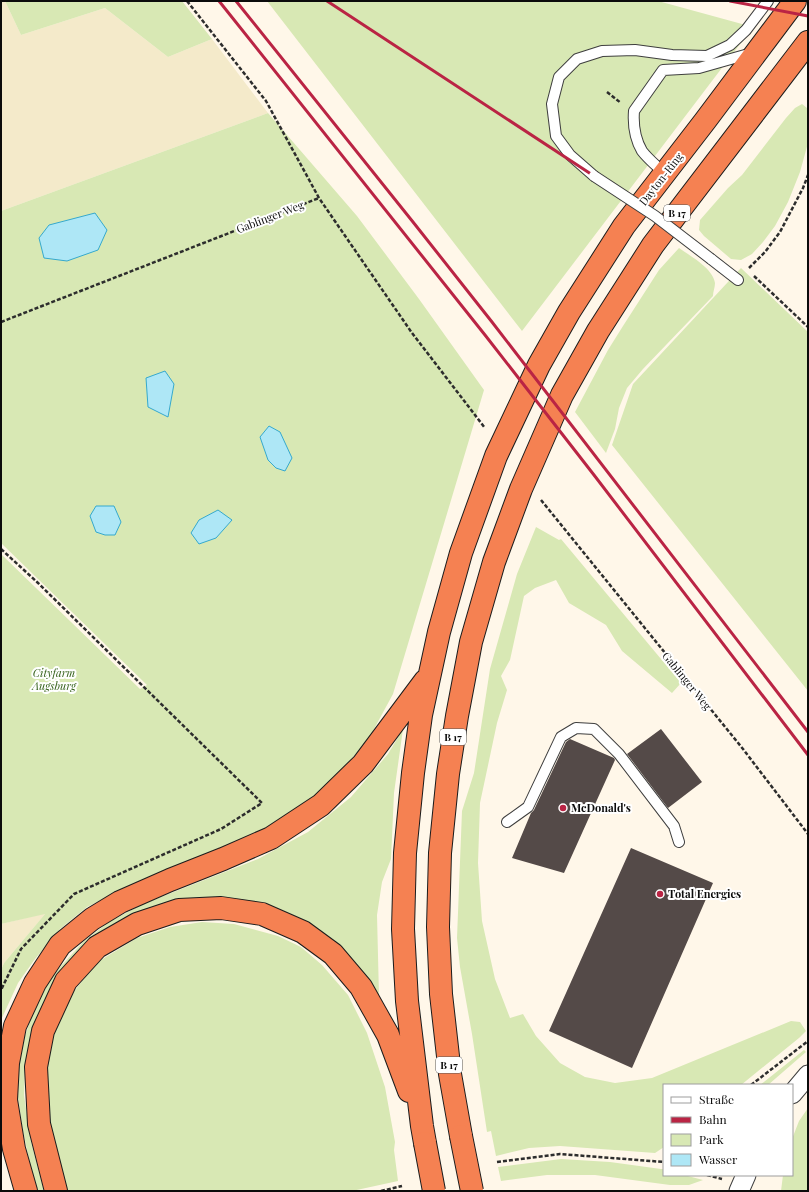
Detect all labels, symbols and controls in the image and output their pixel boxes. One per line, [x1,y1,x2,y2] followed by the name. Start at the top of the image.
[635,149,686,208] street label: Dayton-Ring
[234,197,306,236] street label: Gablinger Weg
[664,205,690,221] road number: B 17
[659,648,716,713] street label: Gablinger Weg
[31,665,77,693] park label: Cityfarm Augsburg
[440,729,466,745] road number: B 17
[571,800,631,815] place label: McDonald's
[558,803,568,813] marker: McDonald's
[668,886,741,901] place label: Total Energies
[655,889,665,899] marker: Total Energies
[436,1057,462,1073] road number: B 17
[663,1084,793,1176] legend
[699,1091,734,1107] text: Straße
[699,1111,727,1127] text: Bahn
[699,1131,724,1147] text: Park
[698,1151,738,1167] text: Wasser

